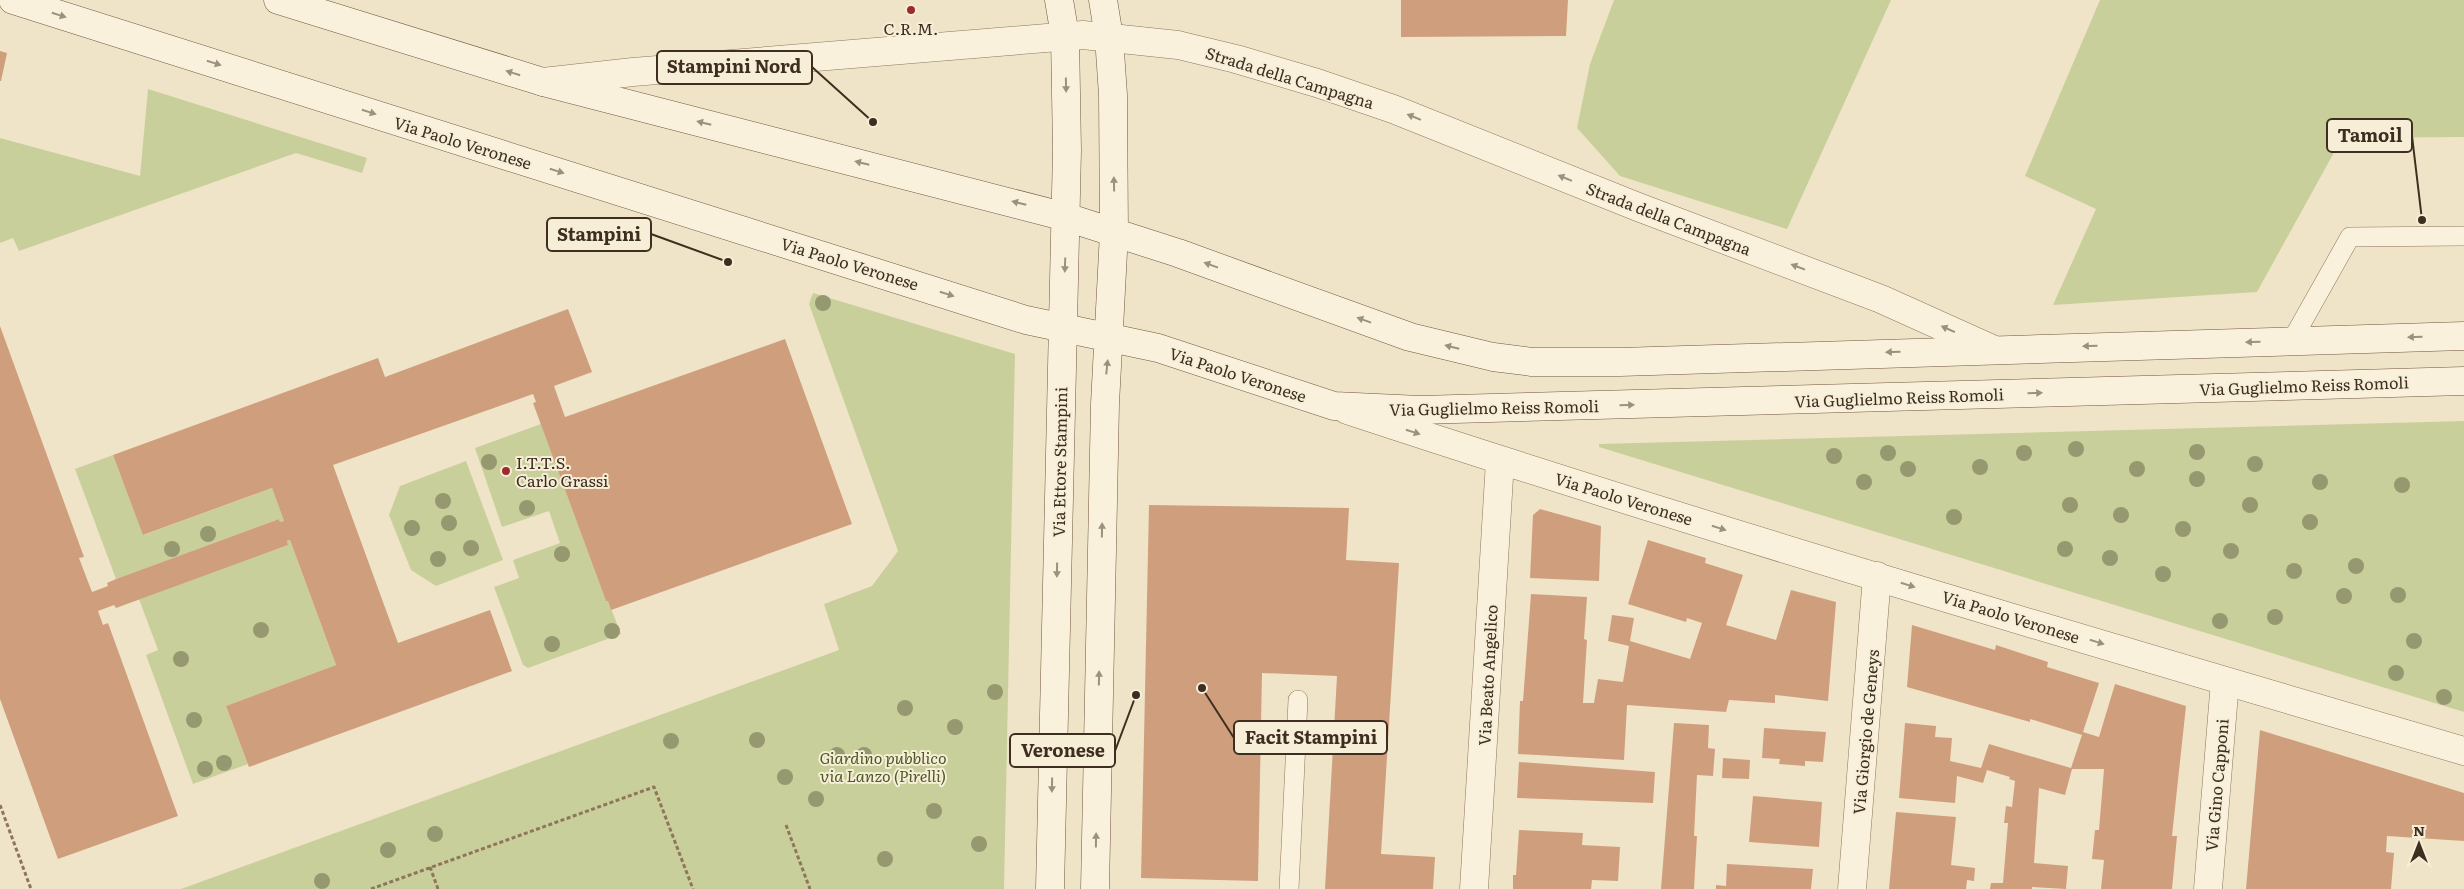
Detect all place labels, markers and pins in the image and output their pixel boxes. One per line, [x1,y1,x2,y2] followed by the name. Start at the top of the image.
[905,4,917,16] marker: C.R.M.
[884,16,938,40] place label: C.R.M.
[657,51,812,84] callout: Stampini Nord
[2327,119,2412,152] callout: Tamoil
[547,218,651,251] callout: Stampini
[516,450,608,492] place label: I.T.T.S. Carlo Grassi
[500,465,512,477] marker: I.T.T.S. Carlo Grassi
[1234,721,1387,754] callout: Facit Stampini
[1010,734,1115,767] callout: Veronese

